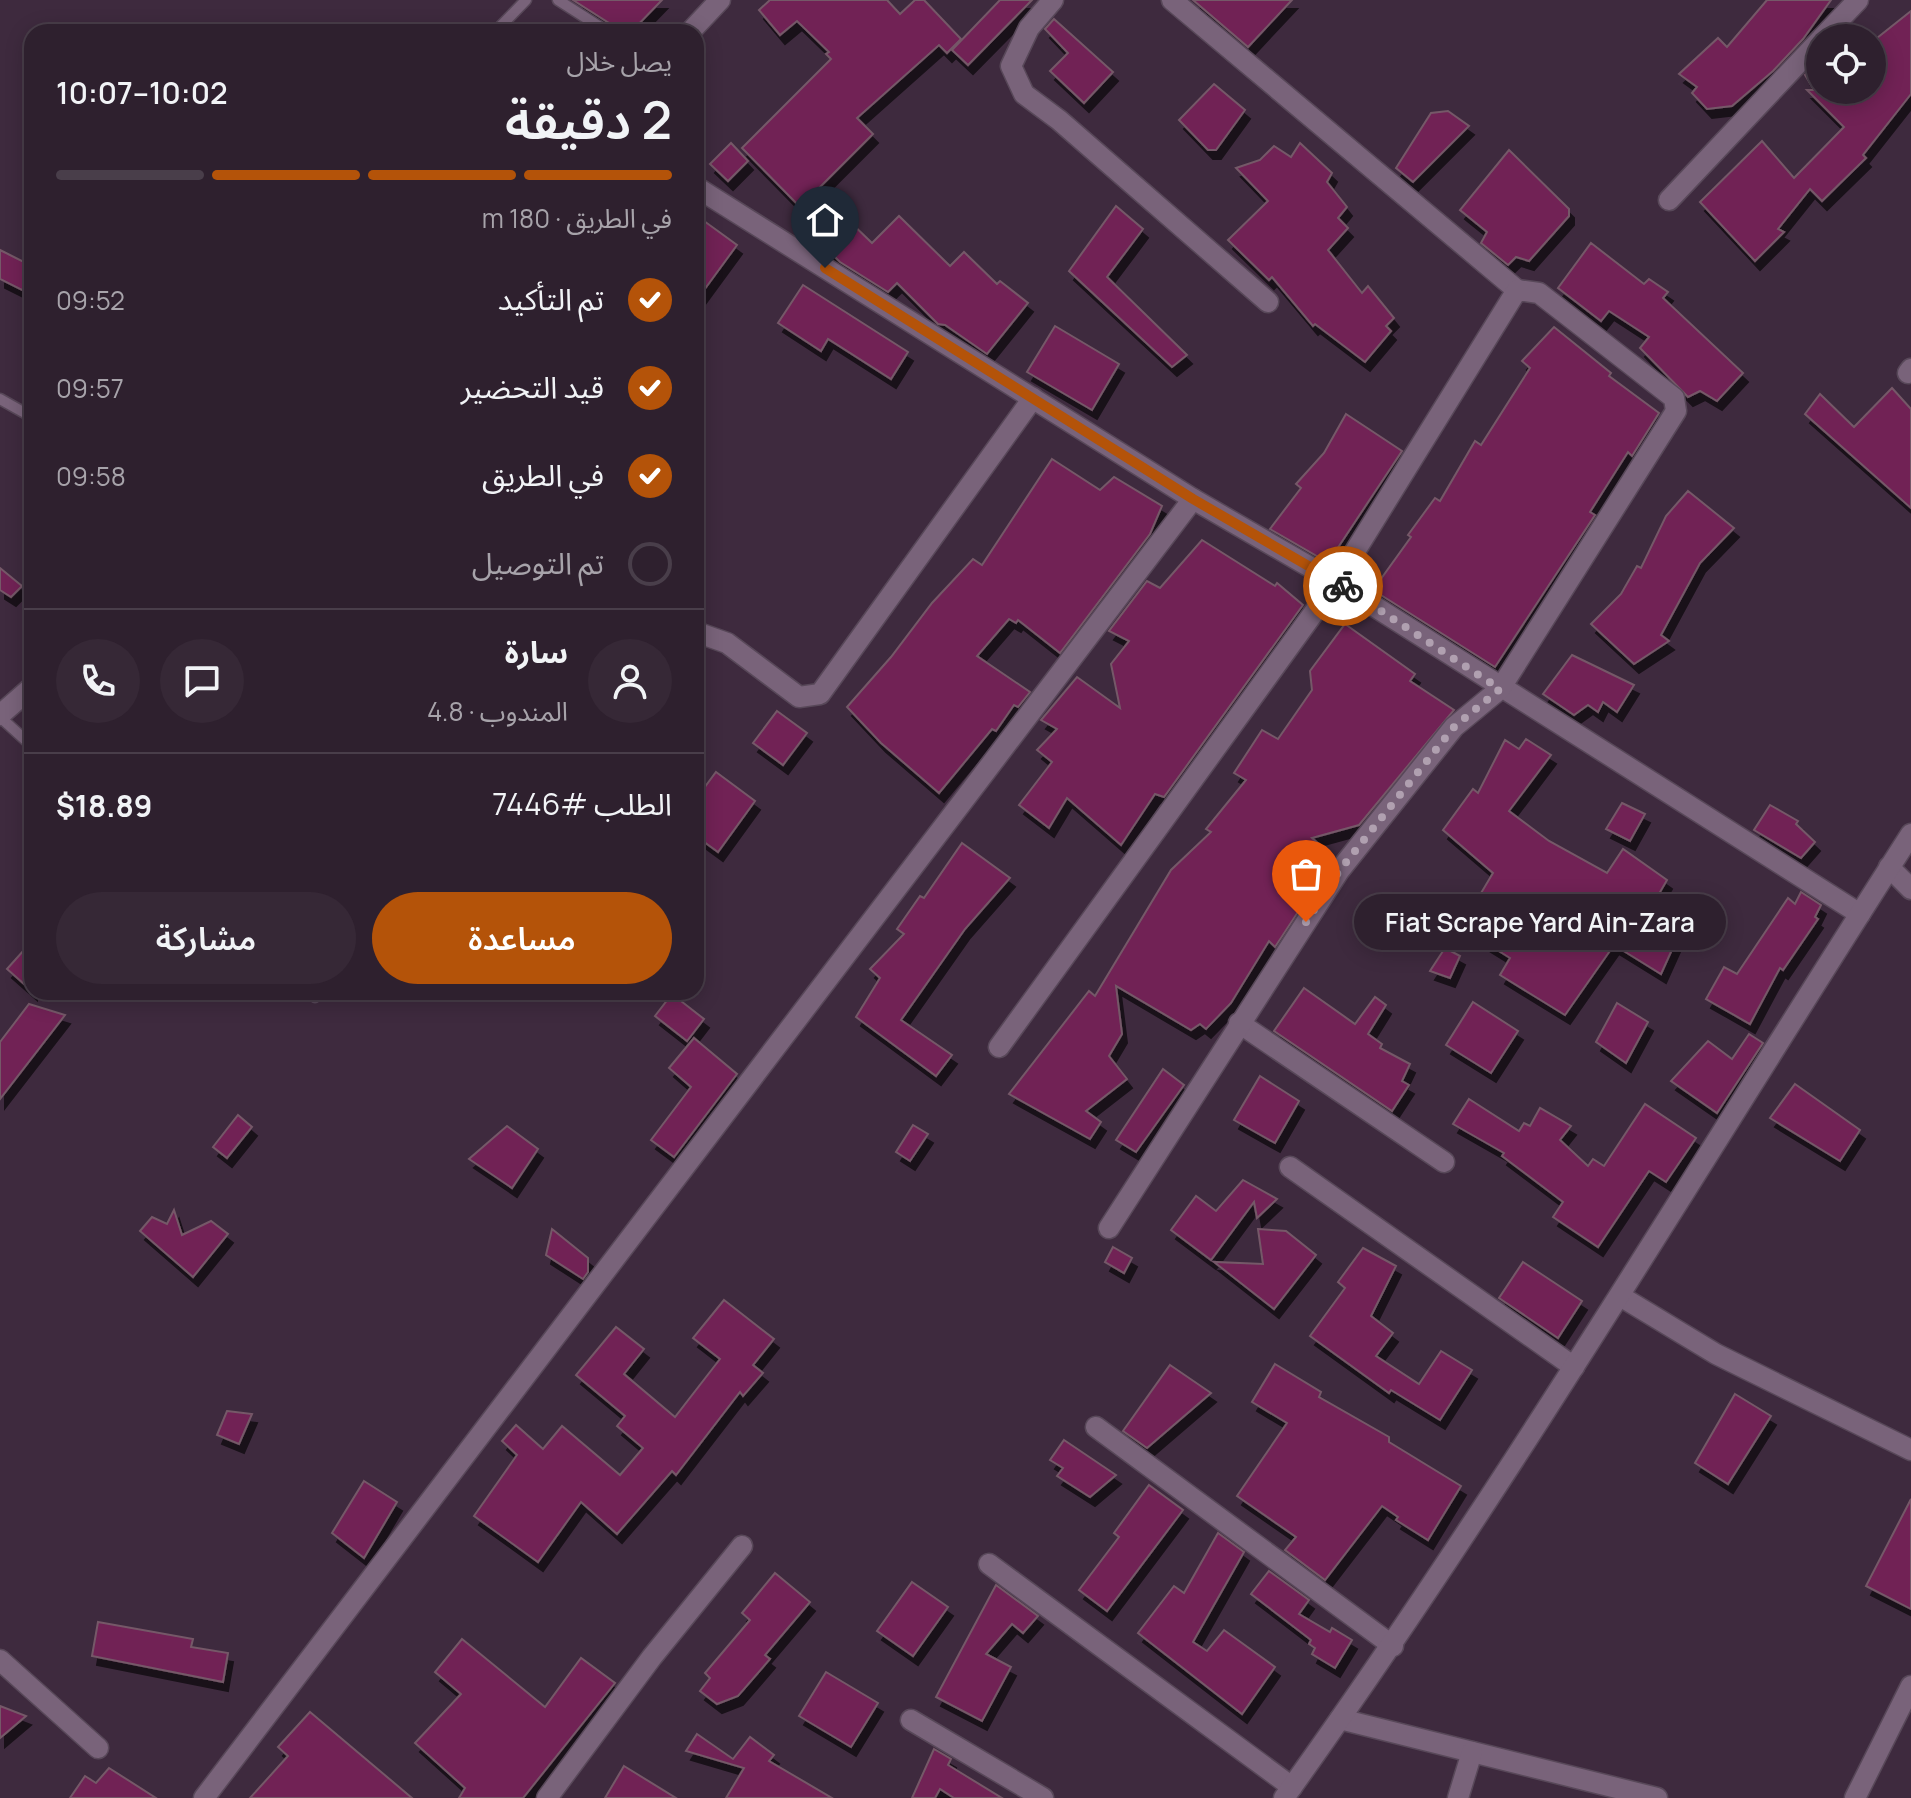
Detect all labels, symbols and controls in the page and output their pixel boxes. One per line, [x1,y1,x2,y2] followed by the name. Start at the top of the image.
[1806,24,1886,104] map controls
[1806,24,1886,104] button: locate
[566,43,672,79] text: يصل خلال
[56,72,228,113] text: 10:02–10:07
[505,84,672,155] text: 2 دقيقة
[791,186,859,268] pin
[803,198,847,242] icon: home
[482,200,672,236] text: في الطريق · 180 m
[498,278,604,319] text: تم التأكيد
[628,278,672,322] icon: check
[56,282,125,318] text: 09:52
[461,366,604,407] text: قيد التحضير
[628,366,672,410] icon: check
[56,370,124,406] text: 09:57
[482,454,604,495] text: في الطريق
[628,454,672,498] icon: check
[56,458,126,494] text: 09:58
[472,542,604,583] text: تم التوصيل
[1303,546,1383,626] courier
[1321,564,1365,608] icon: bike
[505,631,568,672] text: سارة
[56,639,140,723] button: phone
[160,639,244,723] button: chat
[588,639,672,723] button: person
[427,693,568,729] text: المندوب · 4.8
[492,783,672,824] text: الطلب #7446
[56,785,152,826] text: $18.89
[1272,840,1340,922] pin
[1284,852,1328,896] icon: bag
[56,892,356,984] button: مشاركة
[372,892,672,984] button: مساعدة
[1354,894,1726,950] callout: Fiat Scrape Yard Ain-Zara
[1385,904,1695,940] text: Fiat Scrape Yard Ain-Zara

